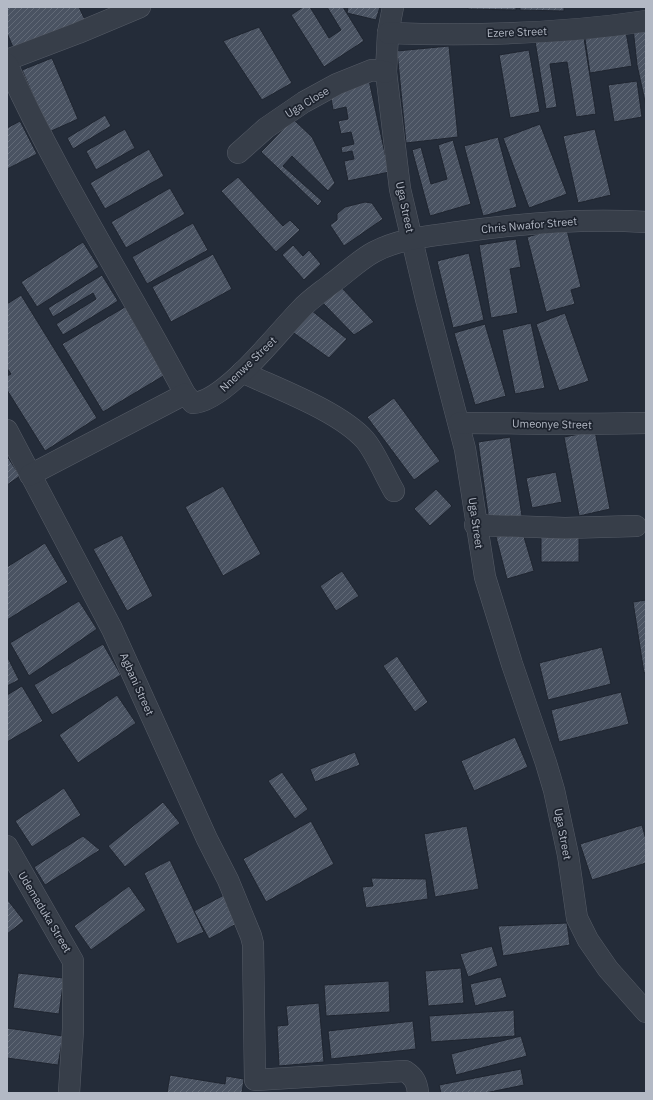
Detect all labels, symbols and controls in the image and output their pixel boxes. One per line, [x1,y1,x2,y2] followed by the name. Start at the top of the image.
[487,24,547,40] street label: Ezere Street
[282,83,332,121] street label: Uga Close
[393,180,417,234] street label: Uga Street
[480,214,578,236] street label: Chris Nwafor Street
[217,333,279,395] street label: Nnenwe Street
[512,416,592,432] street label: Umeonye Street
[465,496,487,550] street label: Uga Street
[117,651,157,718] street label: Agbani Street
[551,807,575,861] street label: Uga Street
[15,869,75,955] street label: Udemaduka Street

